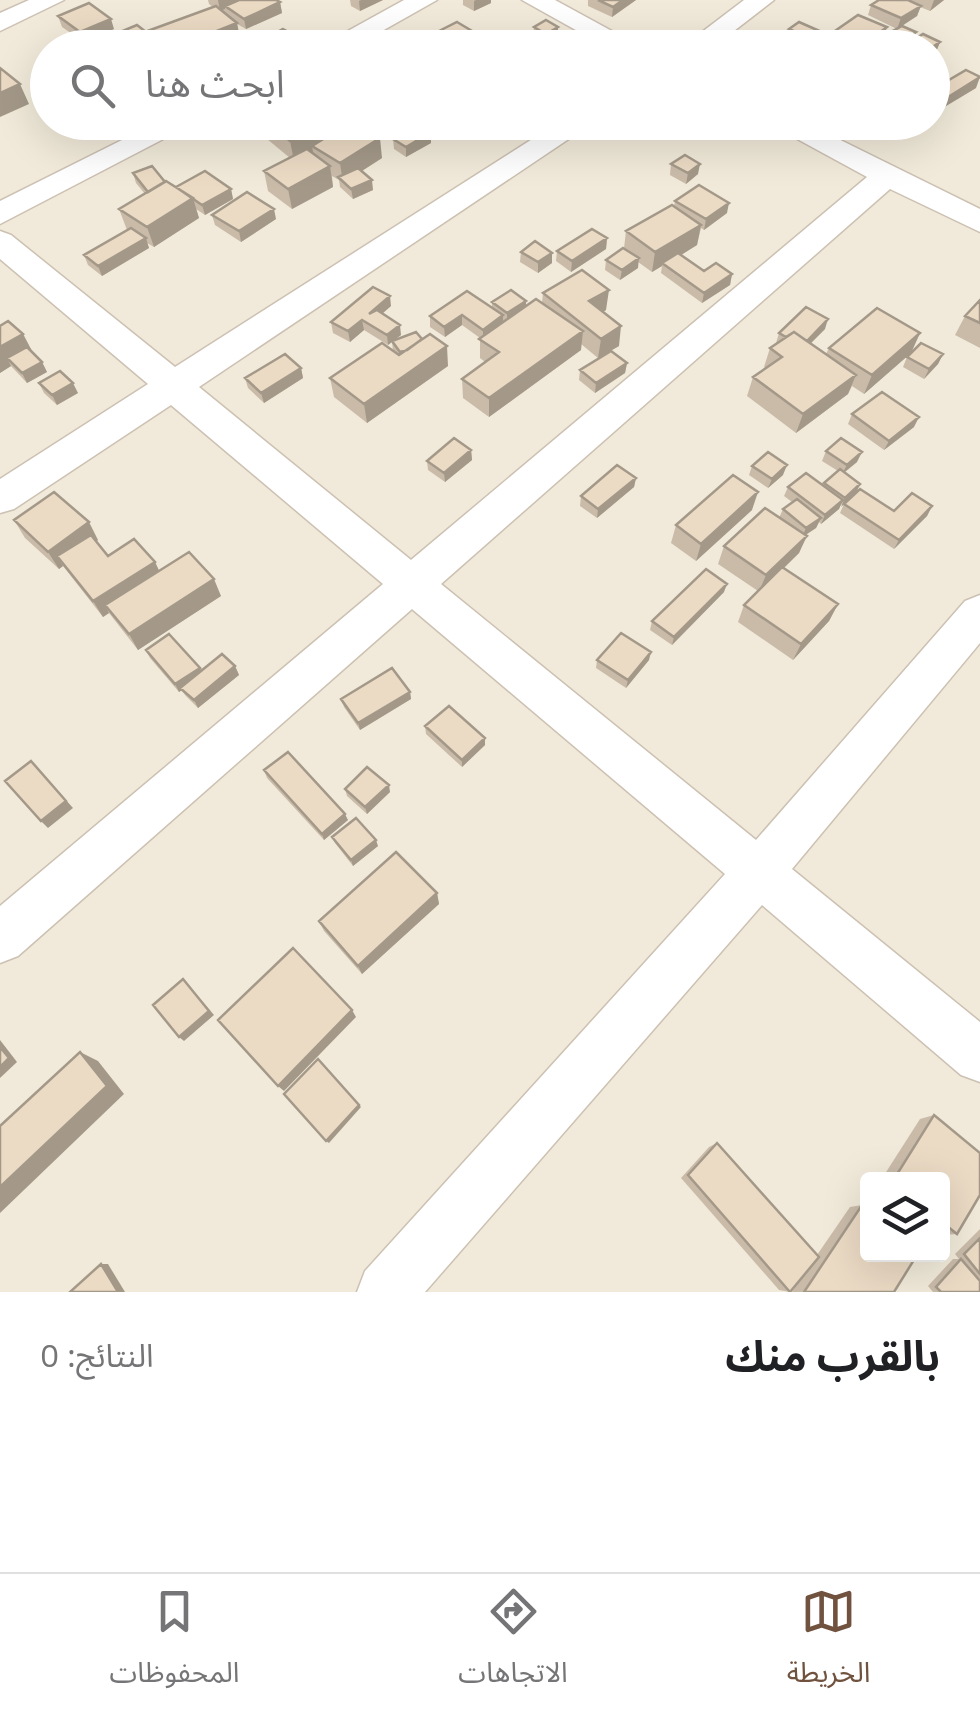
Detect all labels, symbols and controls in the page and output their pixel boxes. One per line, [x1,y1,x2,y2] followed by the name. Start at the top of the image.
[30,30,950,140] search box
[65,58,120,113] icon: search
[145,58,285,107] text: ابحث هنا
[860,1172,950,1262] map controls
[860,1172,950,1262] button: layers
[725,1328,940,1383] text: بالقرب منك
[40,1334,154,1376] text: النتائج: 0
[109,1584,239,1703] tab: المحفوظات
[458,1584,568,1703] tab: الاتجاهات
[787,1584,871,1703] tab: الخريطة

